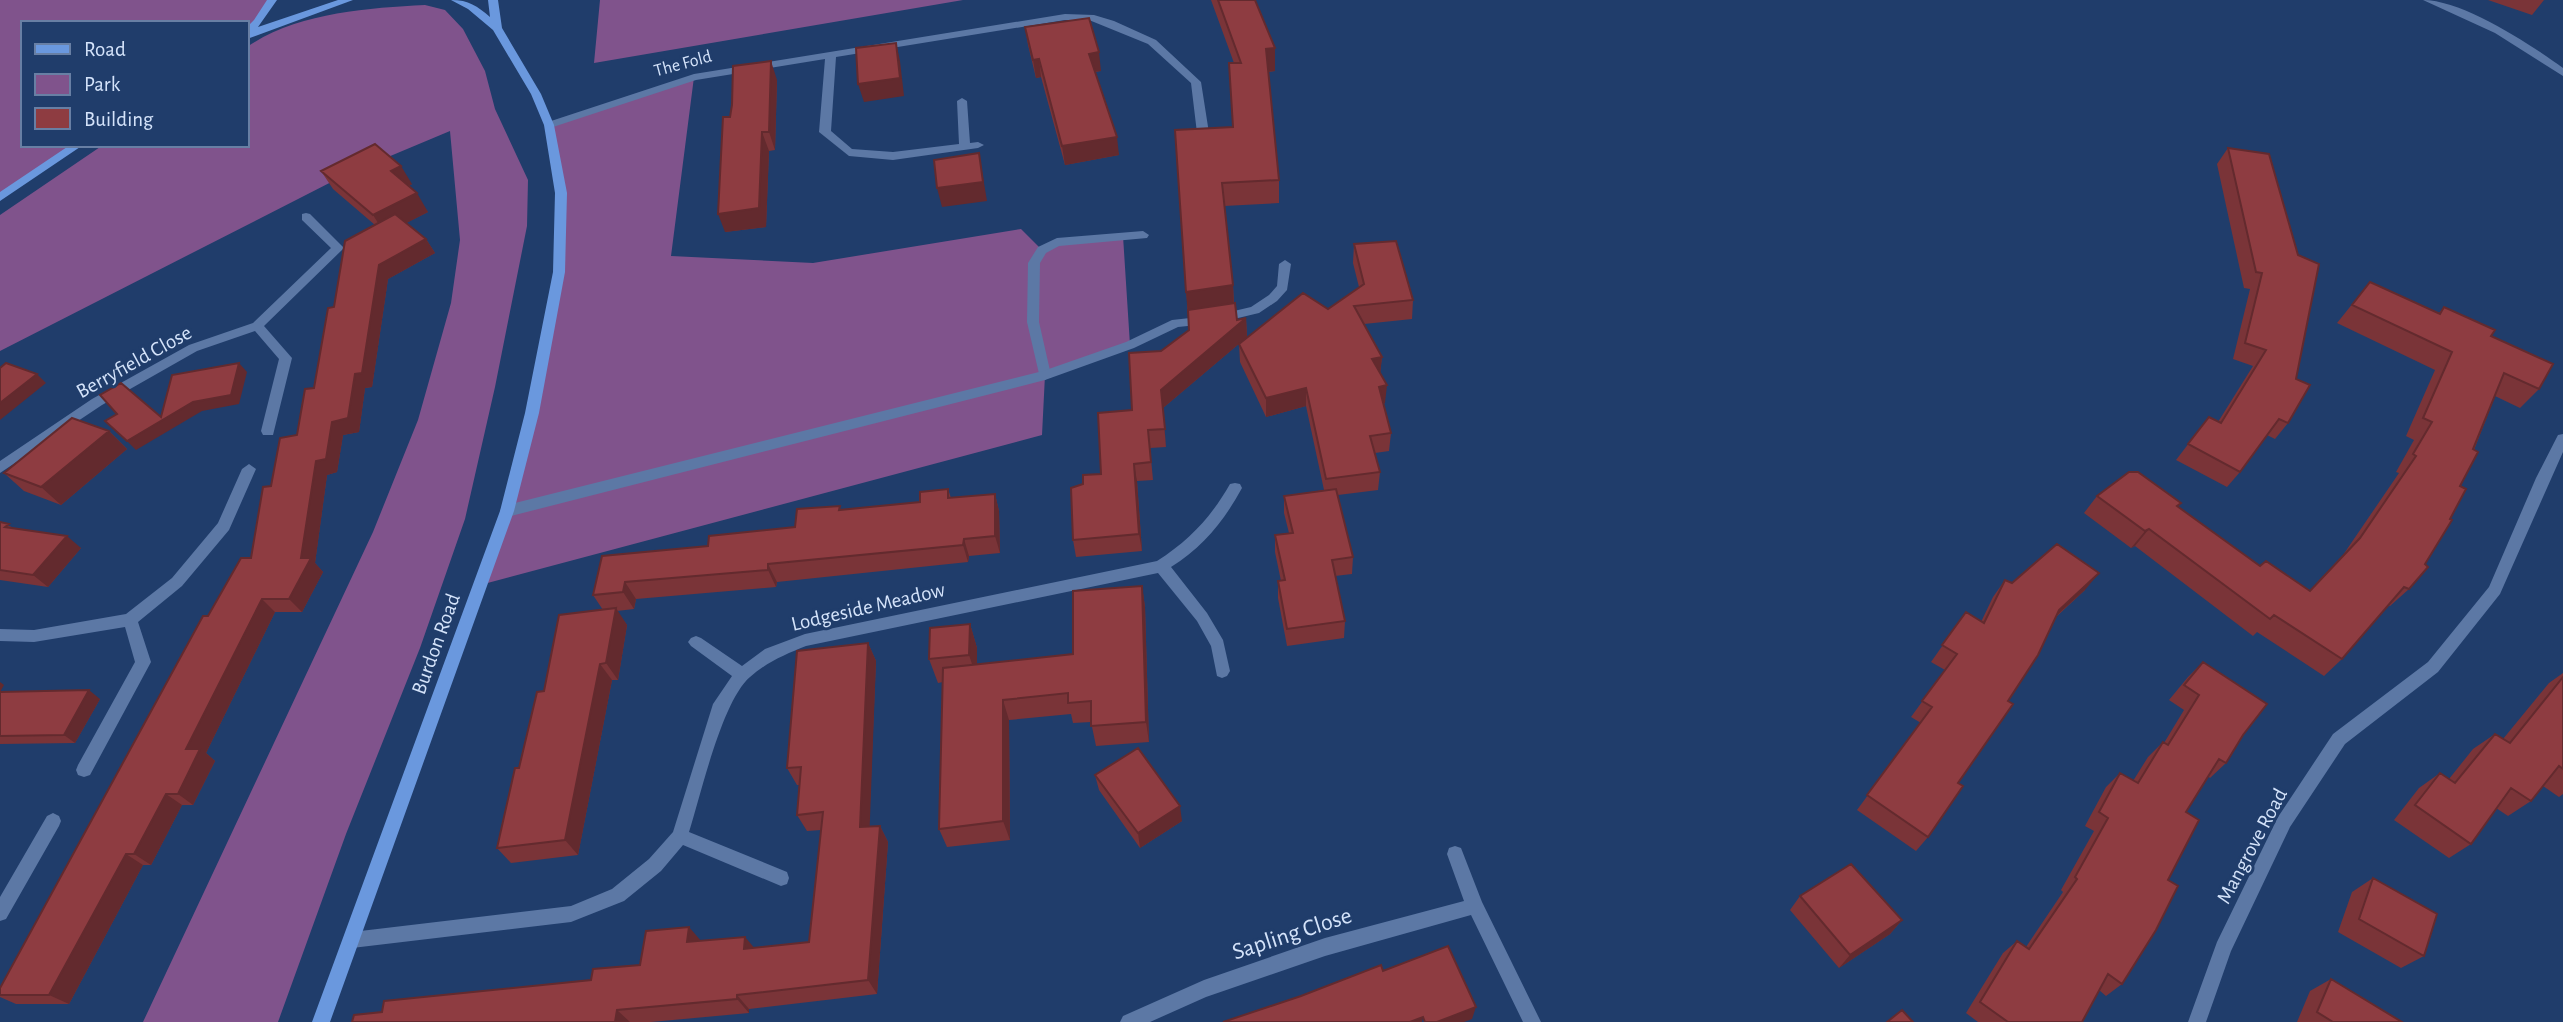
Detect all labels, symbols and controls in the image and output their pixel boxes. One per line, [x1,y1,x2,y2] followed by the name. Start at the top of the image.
[21,21,248,147] legend
[84,39,126,60] text: Road
[652,48,714,80] street label: The Fold
[84,74,121,95] text: Park
[84,109,154,130] text: Building
[73,322,195,402] street label: Berryfield Close
[789,579,947,635] street label: Lodgeside Meadow
[408,591,464,697] street label: Burdon Road
[2213,785,2291,907] street label: Mangrove Road
[1229,903,1355,965] street label: Sapling Close

